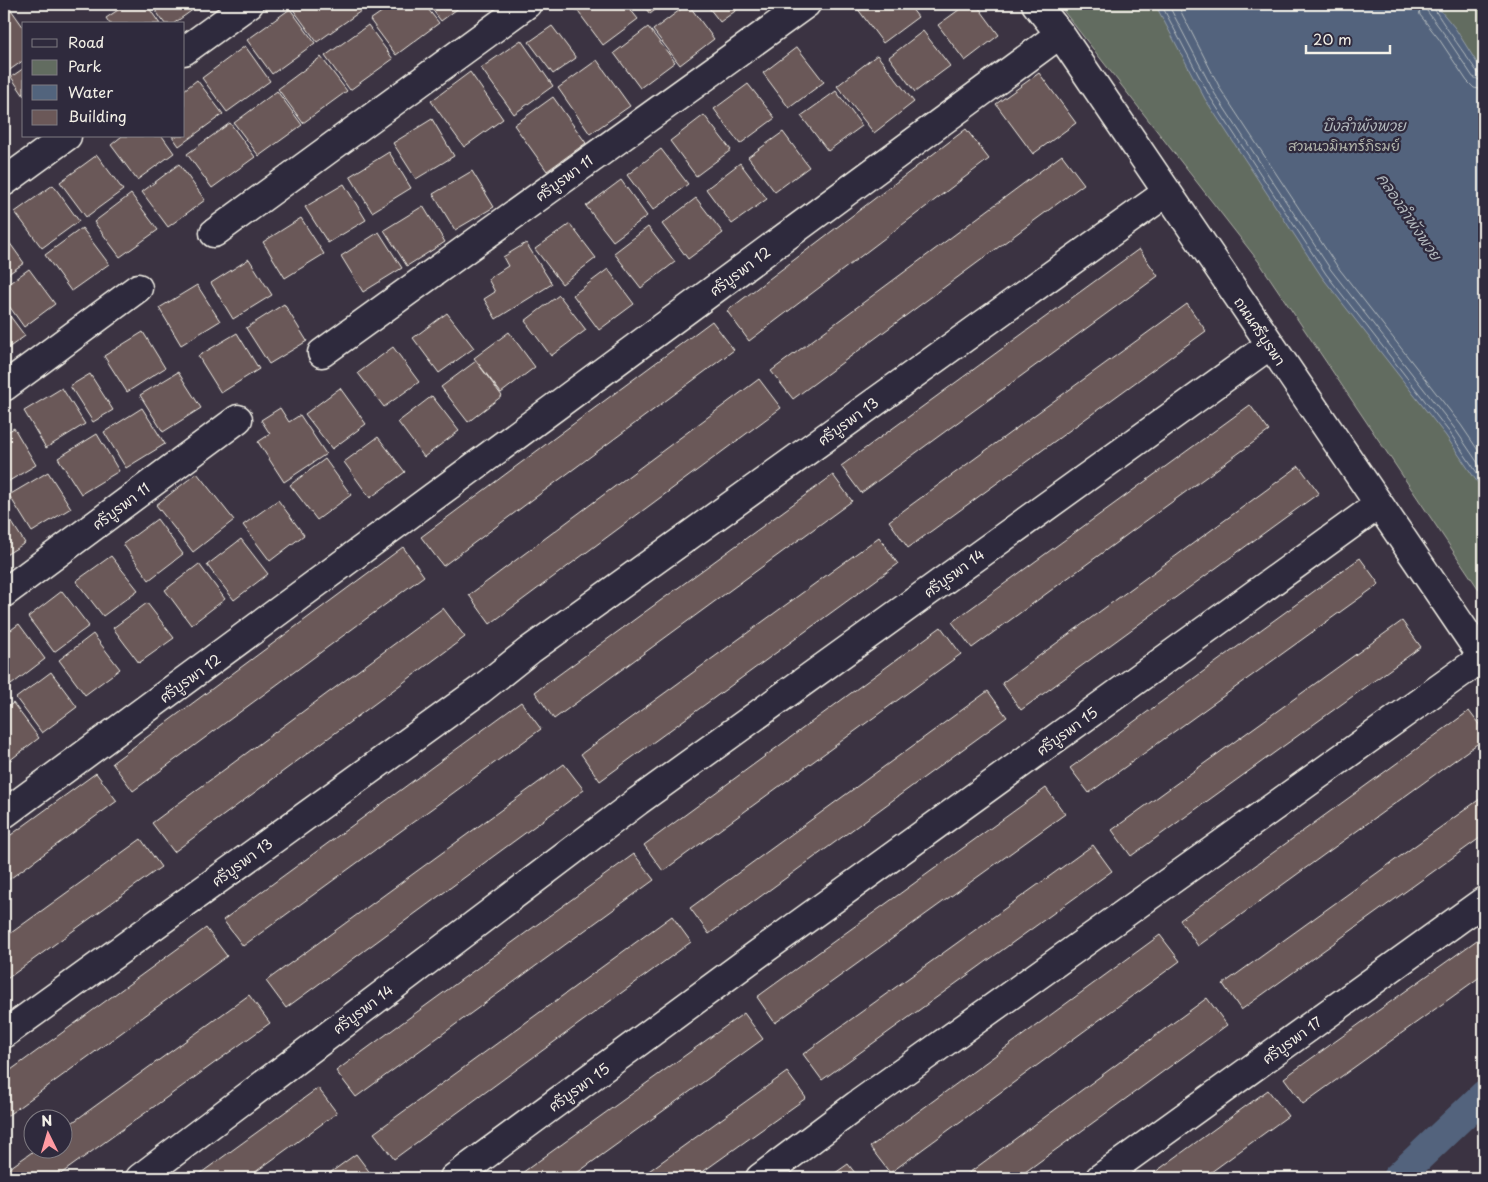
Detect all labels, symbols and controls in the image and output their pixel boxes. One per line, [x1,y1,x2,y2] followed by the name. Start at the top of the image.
[22,22,185,138] legend
[1306,22,1389,54] scale bar
[1313,27,1352,50] text: 20 m
[68,30,104,53] text: Road
[68,54,102,77] text: Park
[68,80,113,103] text: Water
[68,104,127,127] text: Building
[1322,113,1407,136] water label: บึงลำพังพวย
[1288,135,1400,156] park label: สวนนวมินทร์ภิรมย์
[531,150,597,206] street label: ศรีบูรพา 11
[1372,168,1449,265] water label: คลองลำพังพวย
[705,241,775,301] street label: ศรีบูรพา 12
[1229,293,1291,369] street label: ถนนศรีบูรพา
[813,392,883,450] street label: ศรีบูรพา 13
[88,477,154,535] street label: ศรีบูรพา 11
[919,544,989,602] street label: ศรีบูรพา 14
[155,648,225,707] street label: ศรีบูรพา 12
[1032,702,1102,760] street label: ศรีบูรพา 15
[207,833,277,891] street label: ศรีบูรพา 13
[328,979,398,1039] street label: ศรีบูรพา 14
[1258,1011,1326,1069] street label: ศรีบูรพา 17
[544,1058,614,1116] street label: ศรีบูรพา 15
[22,1110,72,1160] north arrow
[40,1110,53,1131] text: N

